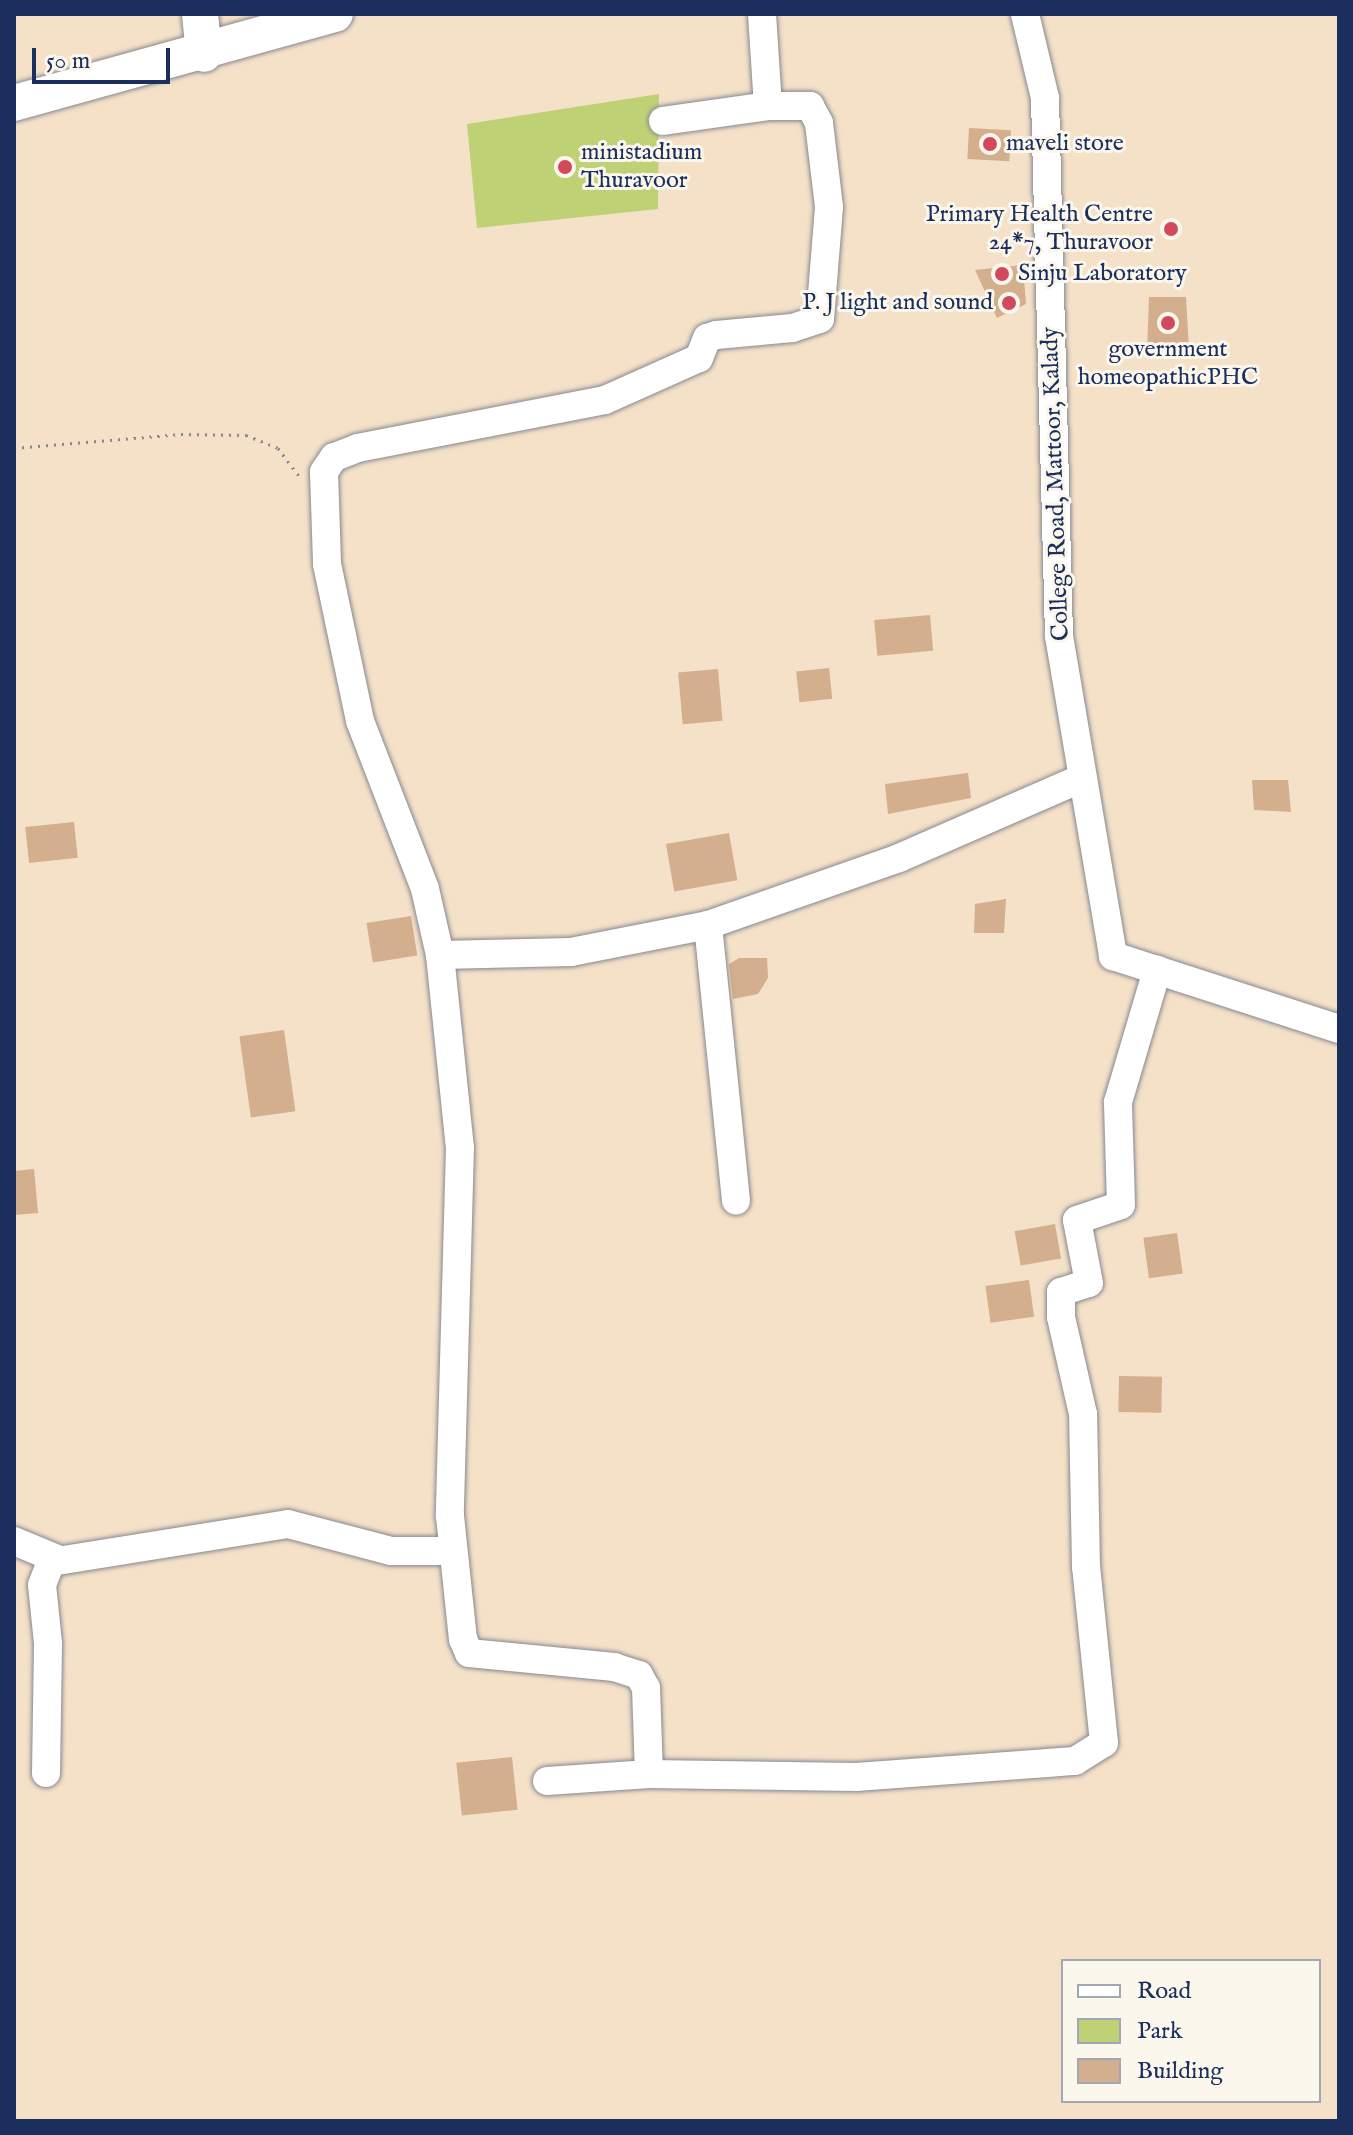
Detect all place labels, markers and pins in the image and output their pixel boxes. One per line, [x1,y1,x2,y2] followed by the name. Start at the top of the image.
[1006,130,1124,158] place label: maveli store
[981,135,999,153] marker: maveli store
[581,139,702,195] place label: ministadium Thuravoor
[556,158,574,176] marker: ministadium Thuravoor
[926,201,1153,257] place label: Primary Health Centre 24*7, Thuravoor
[1160,218,1182,240] marker: Primary Health Centre 24*7, Thuravoor
[1018,260,1187,288] place label: Sinju Laboratory
[993,265,1011,283] marker: Sinju Laboratory
[802,289,993,317] place label: P. J light and sound
[1000,294,1018,312] marker: P. J light and sound
[1159,314,1177,332] marker: government homeopathicPHC
[1078,336,1258,392] place label: government homeopathicPHC

